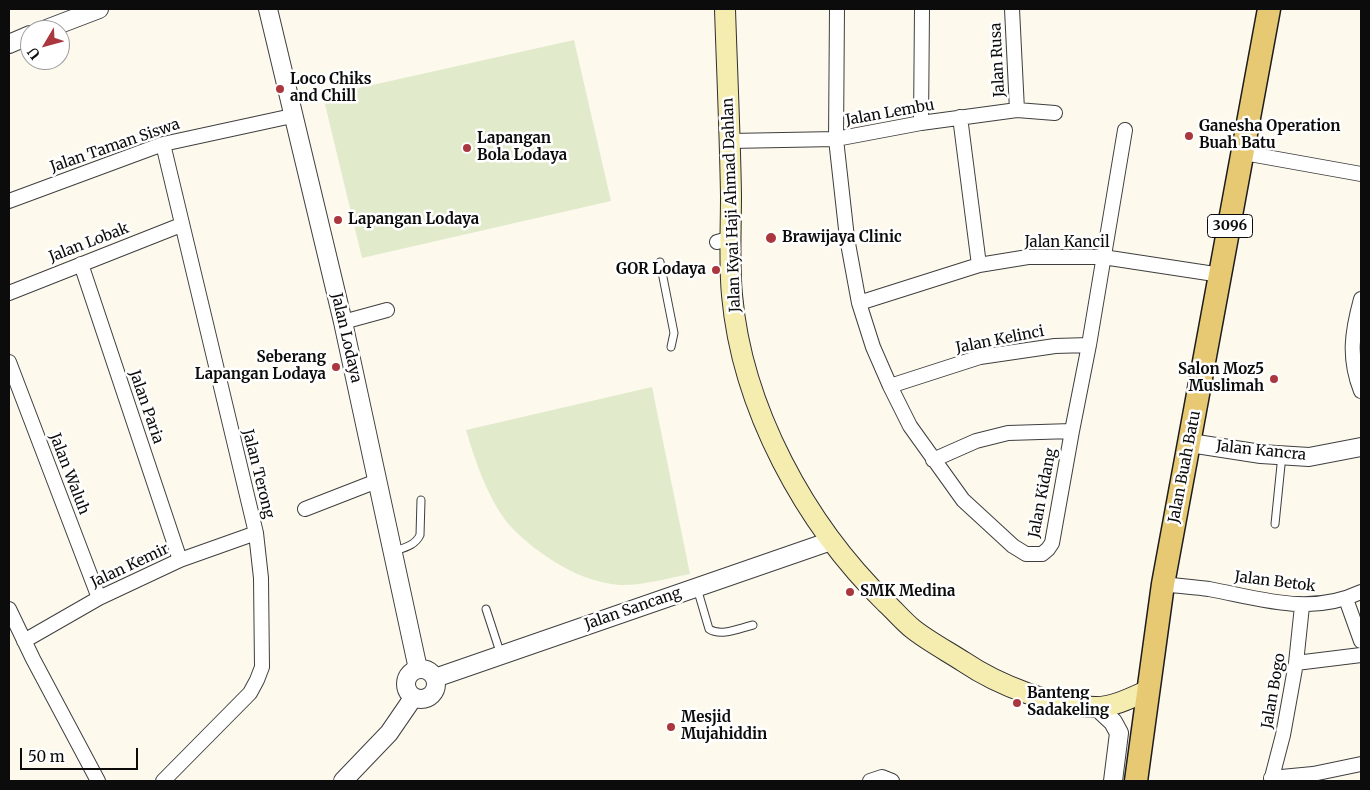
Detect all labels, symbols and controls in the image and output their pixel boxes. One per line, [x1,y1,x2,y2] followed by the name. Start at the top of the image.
[20,20,70,70] north arrow
[987,22,1009,98] street label: Jalan Rusa
[24,44,44,63] text: U
[290,71,372,106] place label: Loco Chiks and Chill
[274,83,286,95] marker: Loco Chiks and Chill
[844,96,936,130] street label: Jalan Lembu
[719,97,745,313] street label: Jalan Kyai Haji Ahmad Dahlan
[48,115,182,177] street label: Jalan Taman Siswa
[1199,118,1340,153] place label: Ganesha Operation Buah Batu
[477,130,567,165] place label: Lapangan Bola Lodaya
[1183,130,1195,142] marker: Ganesha Operation Buah Batu
[461,142,473,154] marker: Lapangan Bola Lodaya
[348,211,479,229] place label: Lapangan Lodaya
[332,214,344,226] marker: Lapangan Lodaya
[1208,215,1252,238] road number: 3096
[46,219,132,267] street label: Jalan Lobak
[782,229,902,247] place label: Brawijaya Clinic
[764,231,778,245] marker: Brawijaya Clinic
[1024,234,1110,252] street label: Jalan Kancil
[616,261,706,279] place label: GOR Lodaya
[710,264,722,276] marker: GOR Lodaya
[327,291,365,385] street label: Jalan Lodaya
[954,323,1046,357] street label: Jalan Kelinci
[195,349,326,384] place label: Seberang Lapangan Lodaya
[330,361,342,373] marker: Seberang Lapangan Lodaya
[1178,361,1264,396] place label: Salon Moz5 Muslimah
[125,368,167,446] street label: Jalan Paria
[1268,373,1280,385] marker: Salon Moz5 Muslimah
[1165,409,1205,525] street label: Jalan Buah Batu
[238,428,278,520] street label: Jalan Terong
[45,431,93,517] street label: Jalan Waluh
[1215,437,1307,465] street label: Jalan Kancra
[1025,447,1061,539] street label: Jalan Kidang
[88,540,172,592] street label: Jalan Kemir
[1234,568,1316,596] street label: Jalan Betok
[860,583,955,601] place label: SMK Medina
[582,584,684,634] street label: Jalan Sancang
[844,586,856,598] marker: SMK Medina
[1259,652,1289,730] street label: Jalan Bogo
[1027,685,1109,720] place label: Banteng Sadakeling
[1011,697,1023,709] marker: Banteng Sadakeling
[681,709,767,744] place label: Mesjid Mujahiddin
[665,721,677,733] marker: Mesjid Mujahiddin
[22,738,140,770] scale bar
[28,747,65,766] text: 50 m

